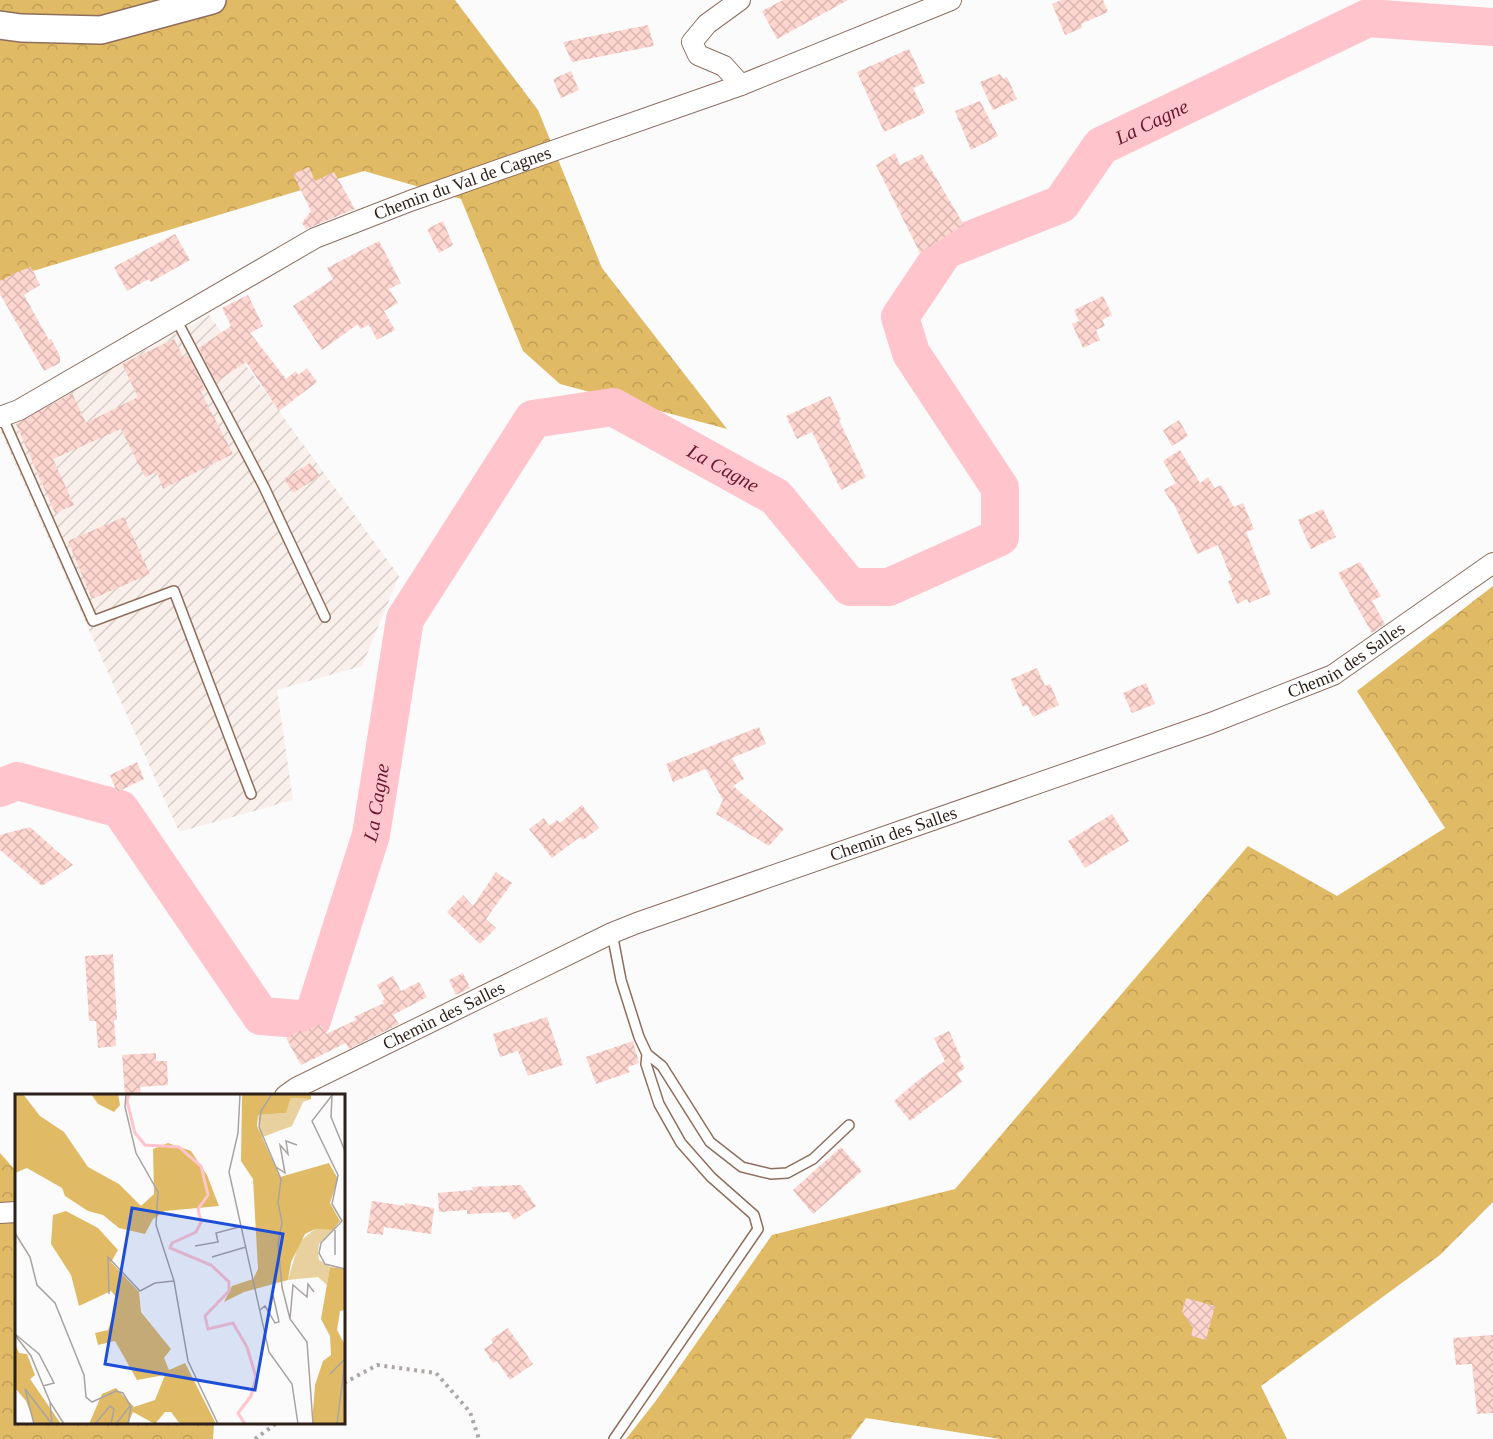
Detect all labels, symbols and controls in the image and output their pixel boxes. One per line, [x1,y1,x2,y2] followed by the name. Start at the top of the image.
[1111,95,1192,149] water label: La Cagne
[371,142,554,224] street label: Chemin du Val de Cagnes
[683,439,763,497] water label: La Cagne
[1285,618,1408,702] street label: Chemin des Salles
[358,762,393,845] water label: La Cagne
[827,802,960,865] street label: Chemin des Salles
[379,977,508,1054] street label: Chemin des Salles
[15,1094,345,1424] inset map

